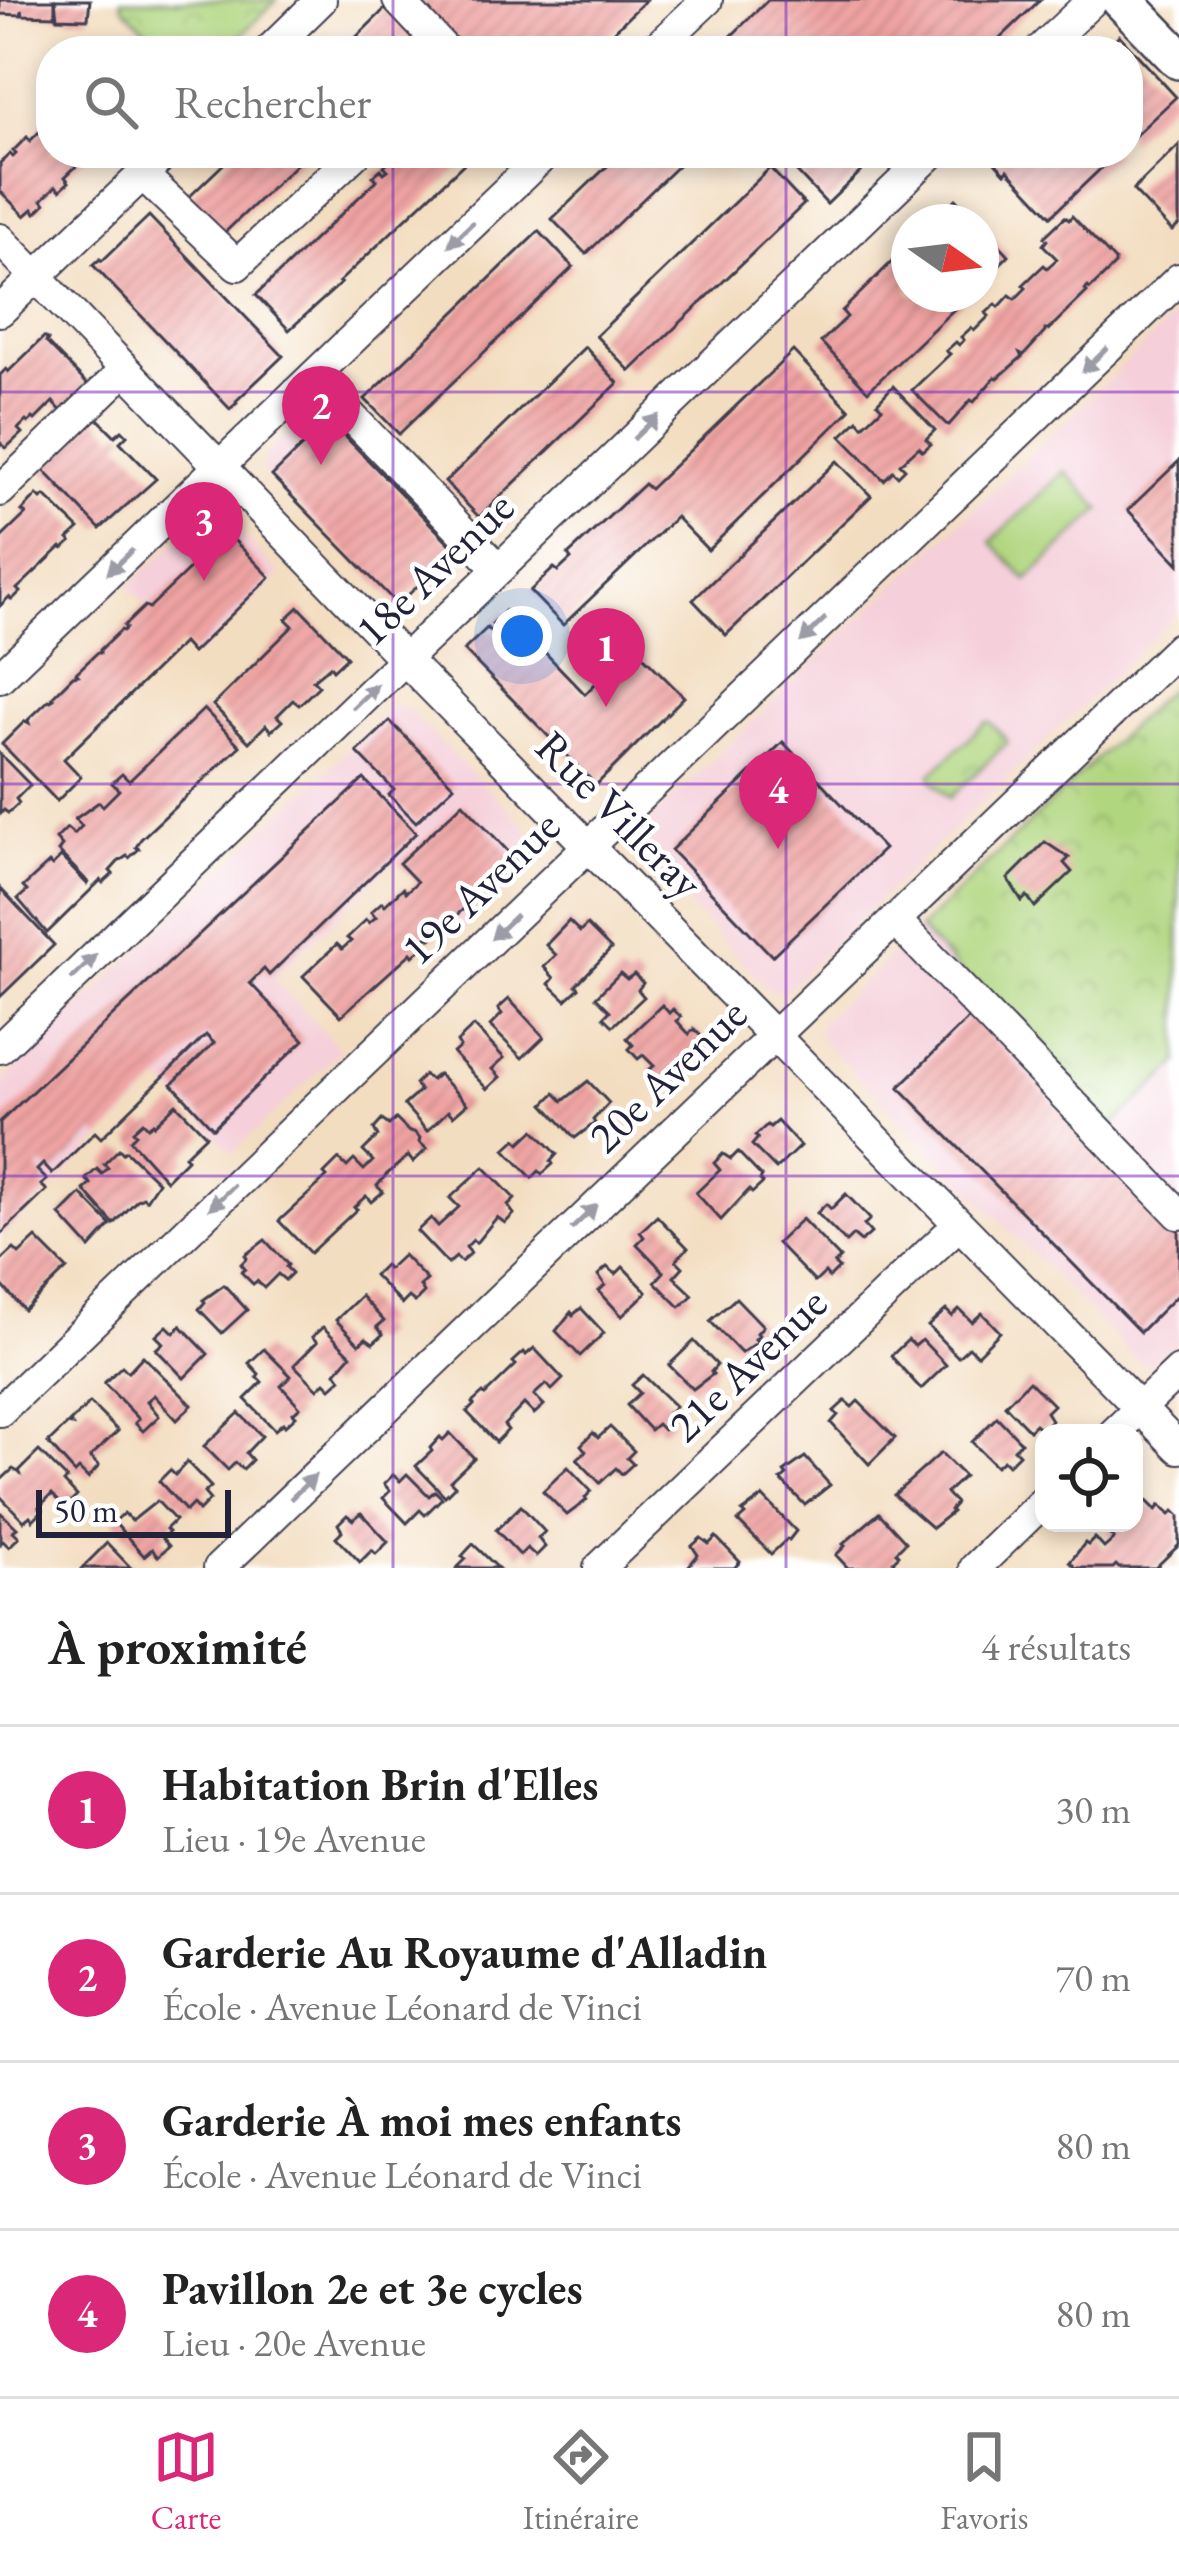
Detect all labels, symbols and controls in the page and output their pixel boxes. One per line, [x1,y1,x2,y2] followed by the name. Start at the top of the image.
[36,36,1143,168] search box
[78,69,144,135] icon: search
[174,73,371,131] text: Rechercher
[891,204,999,312] north arrow
[447,220,476,248] one-way arrow
[1081,345,1110,373] one-way arrow
[282,366,360,465] pin: 2
[632,413,661,441] one-way arrow
[342,478,526,658] street label: 18e Avenue
[165,482,243,581] pin: 3
[105,548,134,576] one-way arrow
[492,606,552,666] your location
[567,608,645,707] pin: 1
[799,615,828,643] one-way arrow
[350,683,379,711] one-way arrow
[524,718,716,910] street label: Rue Villeray
[739,750,817,849] pin: 4
[388,797,572,977] street label: 19e Avenue
[490,913,518,941] one-way arrow
[69,954,98,982] one-way arrow
[575,985,759,1165] street label: 20e Avenue
[208,1183,237,1211] one-way arrow
[570,1203,599,1231] one-way arrow
[655,1274,839,1454] street label: 21e Avenue
[1035,1424,1143,1532] map controls
[1035,1424,1143,1532] button: locate
[289,1473,318,1501] one-way arrow
[36,1484,231,1537] scale bar
[54,1489,118,1532] text: 50 m
[48,1613,307,1679] text: À proximité
[981,1621,1131,1672] text: 4 résultats
[162,1755,598,1813] text: Habitation Brin d'Elles
[77,1784,97,1835] text: 1
[1055,1784,1131,1835] text: 30 m
[162,1813,426,1864] text: Lieu · 19e Avenue
[162,1923,768,1981] text: Garderie Au Royaume d'Alladin
[77,1952,97,2003] text: 2
[1055,1952,1131,2003] text: 70 m
[162,1981,642,2032] text: École · Avenue Léonard de Vinci
[162,2091,682,2149] text: Garderie À moi mes enfants
[77,2120,97,2171] text: 3
[1055,2120,1131,2171] text: 80 m
[162,2149,642,2200] text: École · Avenue Léonard de Vinci
[162,2259,583,2317] text: Pavillon 2e et 3e cycles
[77,2288,97,2339] text: 4
[1055,2288,1131,2339] text: 80 m
[162,2317,426,2368] text: Lieu · 20e Avenue
[151,2424,222,2539] tab: Carte
[523,2424,639,2539] tab: Itinéraire
[940,2424,1028,2539] tab: Favoris

